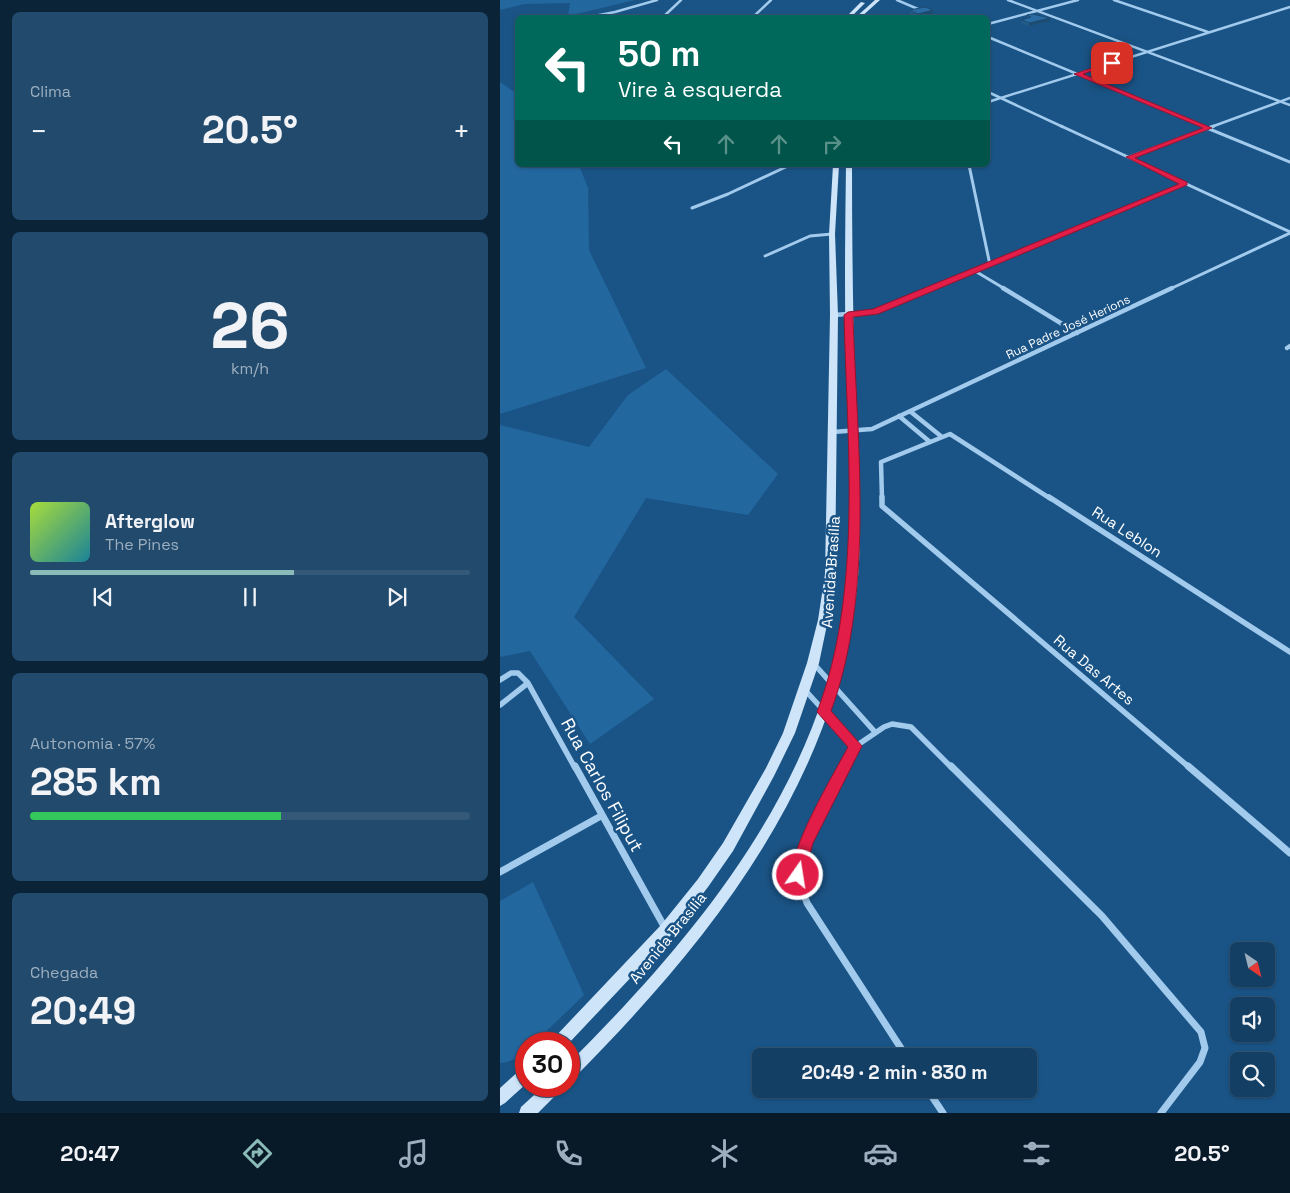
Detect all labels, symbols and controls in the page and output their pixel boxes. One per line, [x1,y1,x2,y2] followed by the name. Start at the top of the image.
[618,32,700,76] text: 50 m
[535,35,600,100] icon: left
[1091,42,1133,84] pin
[1098,49,1126,77] icon: arrive
[618,75,782,103] text: Vire à esquerda
[30,81,71,102] text: Clima
[202,106,298,154] text: 20.5°
[30,113,47,149] text: −
[453,113,470,149] text: +
[659,130,687,158] icon: left
[712,130,740,158] icon: ahead
[765,130,793,158] icon: ahead
[818,130,846,158] icon: right
[211,284,289,367] text: 26
[1003,291,1133,363] street label: Rua Padre José Herions
[231,358,269,379] text: km/h
[1089,502,1166,561] street label: Rua Leblon
[105,509,195,534] text: Afterglow
[817,515,844,629] street label: Avenida Brasília
[105,534,179,555] text: The Pines
[89,583,117,611] icon: previous
[236,583,264,611] icon: pause
[383,583,411,611] icon: next
[1050,630,1139,709] street label: Rua Das Artes
[556,714,649,856] street label: Rua Carlos Filiput
[30,733,155,754] text: Autonomia · 57%
[30,758,162,806] text: 285 km
[771,848,823,900] position arrow
[625,888,711,987] street label: Avenida Brasília
[1230,942,1275,988] north arrow
[1230,942,1275,1097] map controls
[30,962,98,983] text: Chegada
[30,987,136,1035] text: 20:49
[1230,997,1275,1042] button: sound
[515,1032,580,1097] speed limit sign: 30
[1230,1052,1275,1097] button: search
[801,1060,988,1085] text: 20:49 · 2 min · 830 m
[240,1136,275,1171] icon: directions
[396,1136,431,1171] icon: music
[551,1136,586,1171] icon: phone
[707,1136,742,1171] icon: climate
[863,1136,898,1171] icon: car
[1019,1136,1054,1171] icon: filters
[60,1139,119,1167] text: 20:47
[1174,1139,1230,1167] text: 20.5°

